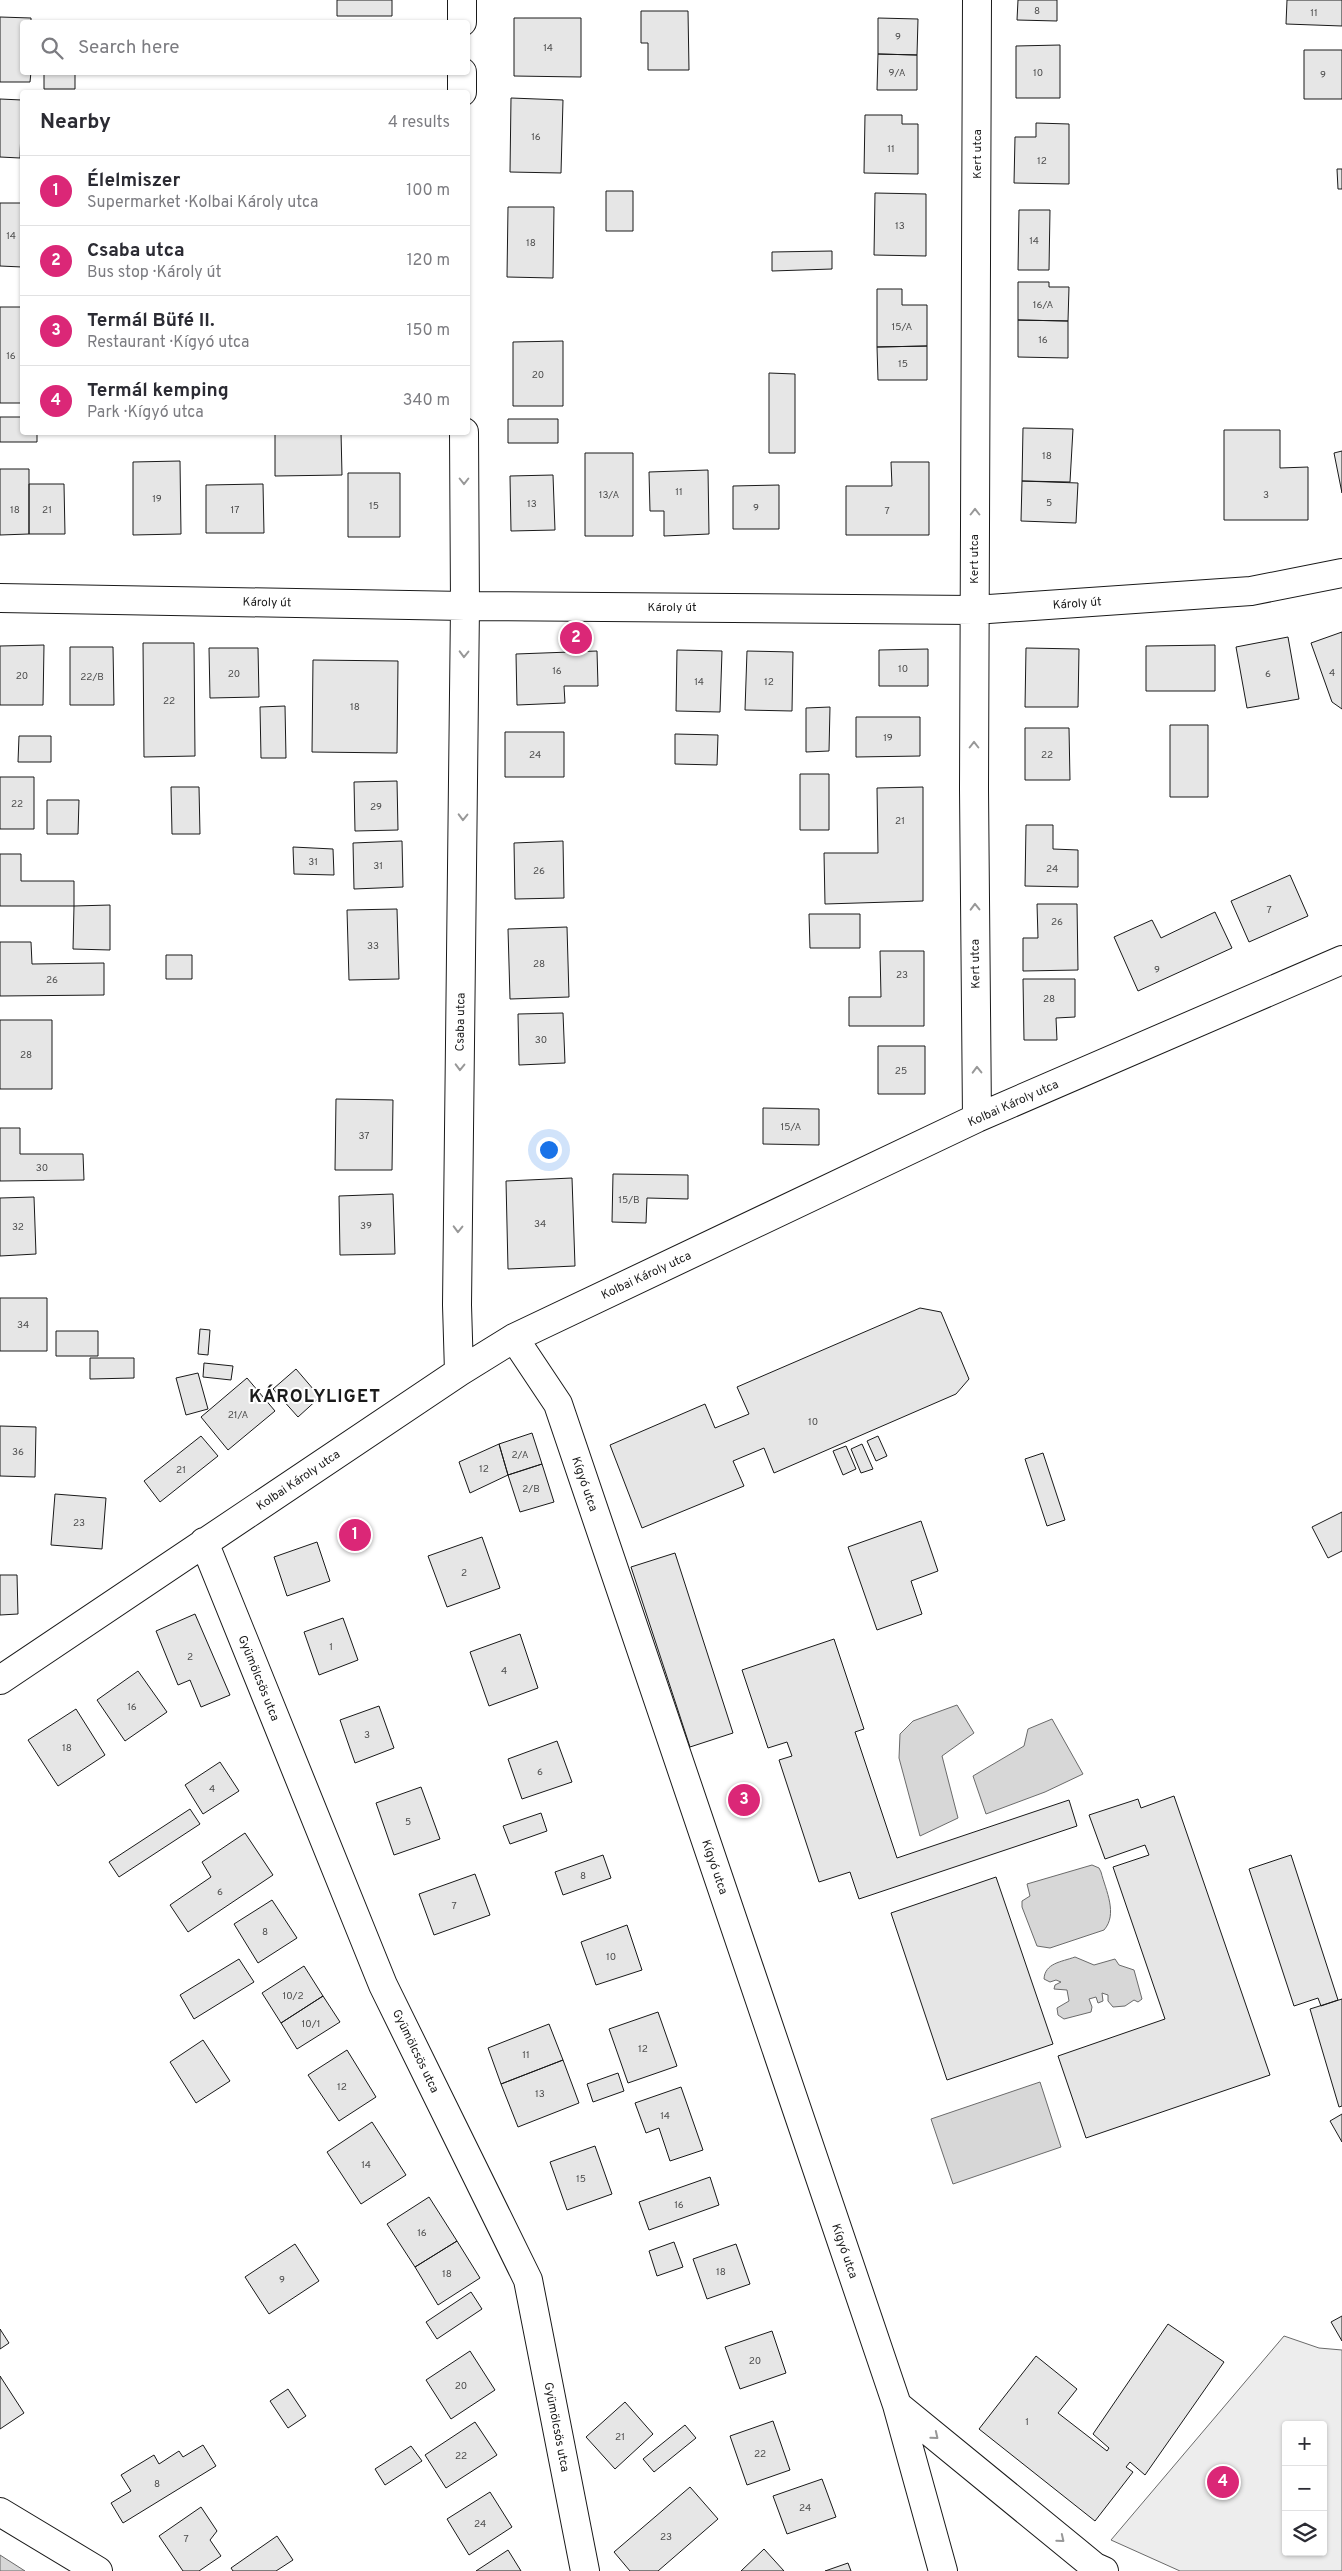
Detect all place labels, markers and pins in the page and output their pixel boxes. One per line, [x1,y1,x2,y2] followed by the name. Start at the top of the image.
[560,619,592,657] pin: 2
[339,1516,371,1554] pin: 1
[728,1781,760,1819] pin: 3
[1207,2463,1239,2501] pin: 4

